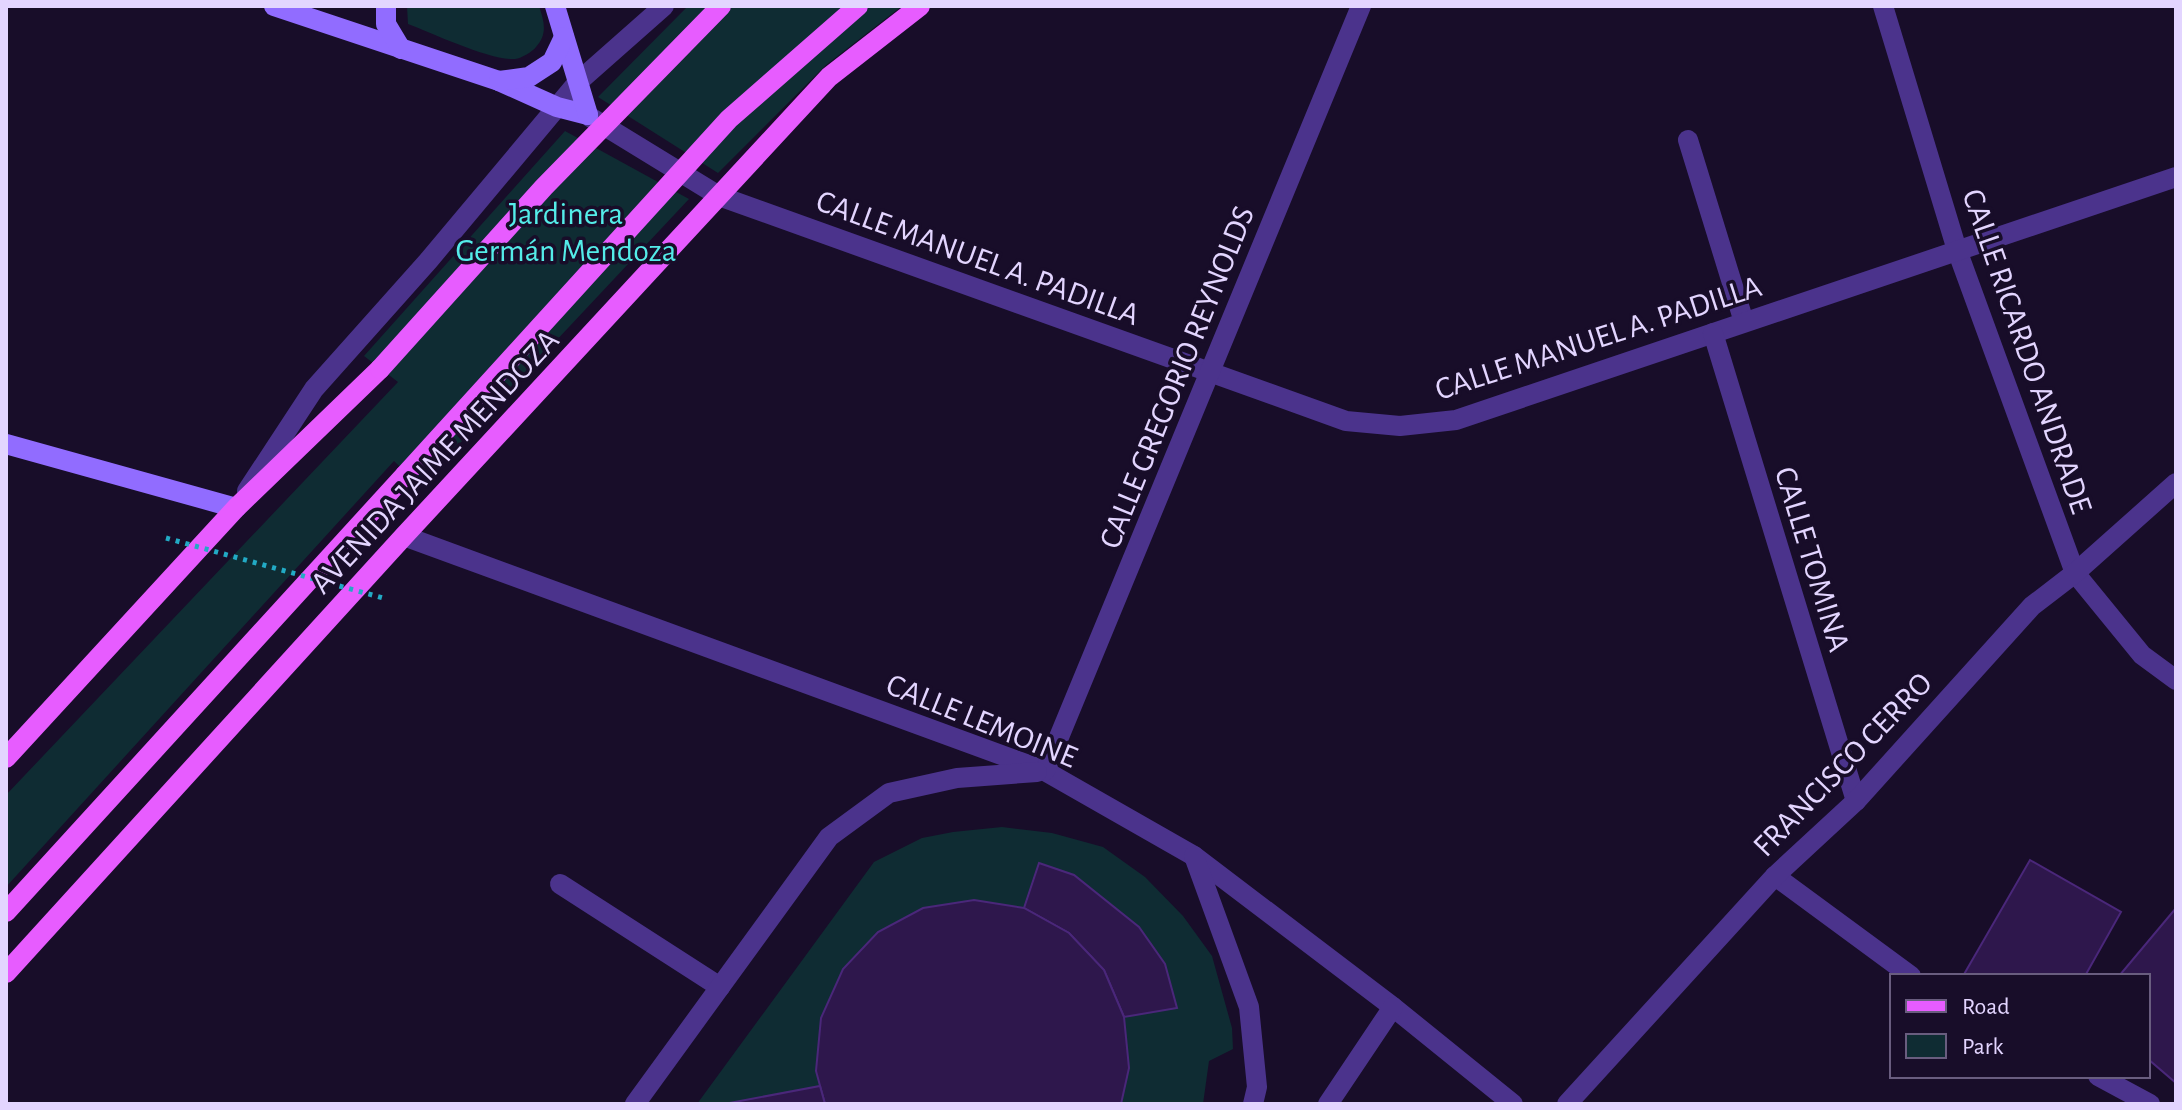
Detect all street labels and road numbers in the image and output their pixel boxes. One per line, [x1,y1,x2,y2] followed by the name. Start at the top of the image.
[812,185,1143,331] street label: CALLE MANUEL A. PADILLA
[1956,185,2098,518] street label: CALLE RICARDO ANDRADE
[1094,202,1260,553] street label: CALLE GREGORIO REYNOLDS
[1431,270,1765,406] street label: CALLE MANUEL A. PADILLA
[305,324,565,600] street label: AVENIDA JAIME MENDOZA
[1769,463,1855,655] street label: CALLE TOMINA
[1747,667,1938,863] street label: FRANCISCO CERRO
[882,668,1082,774] street label: CALLE LEMOINE

